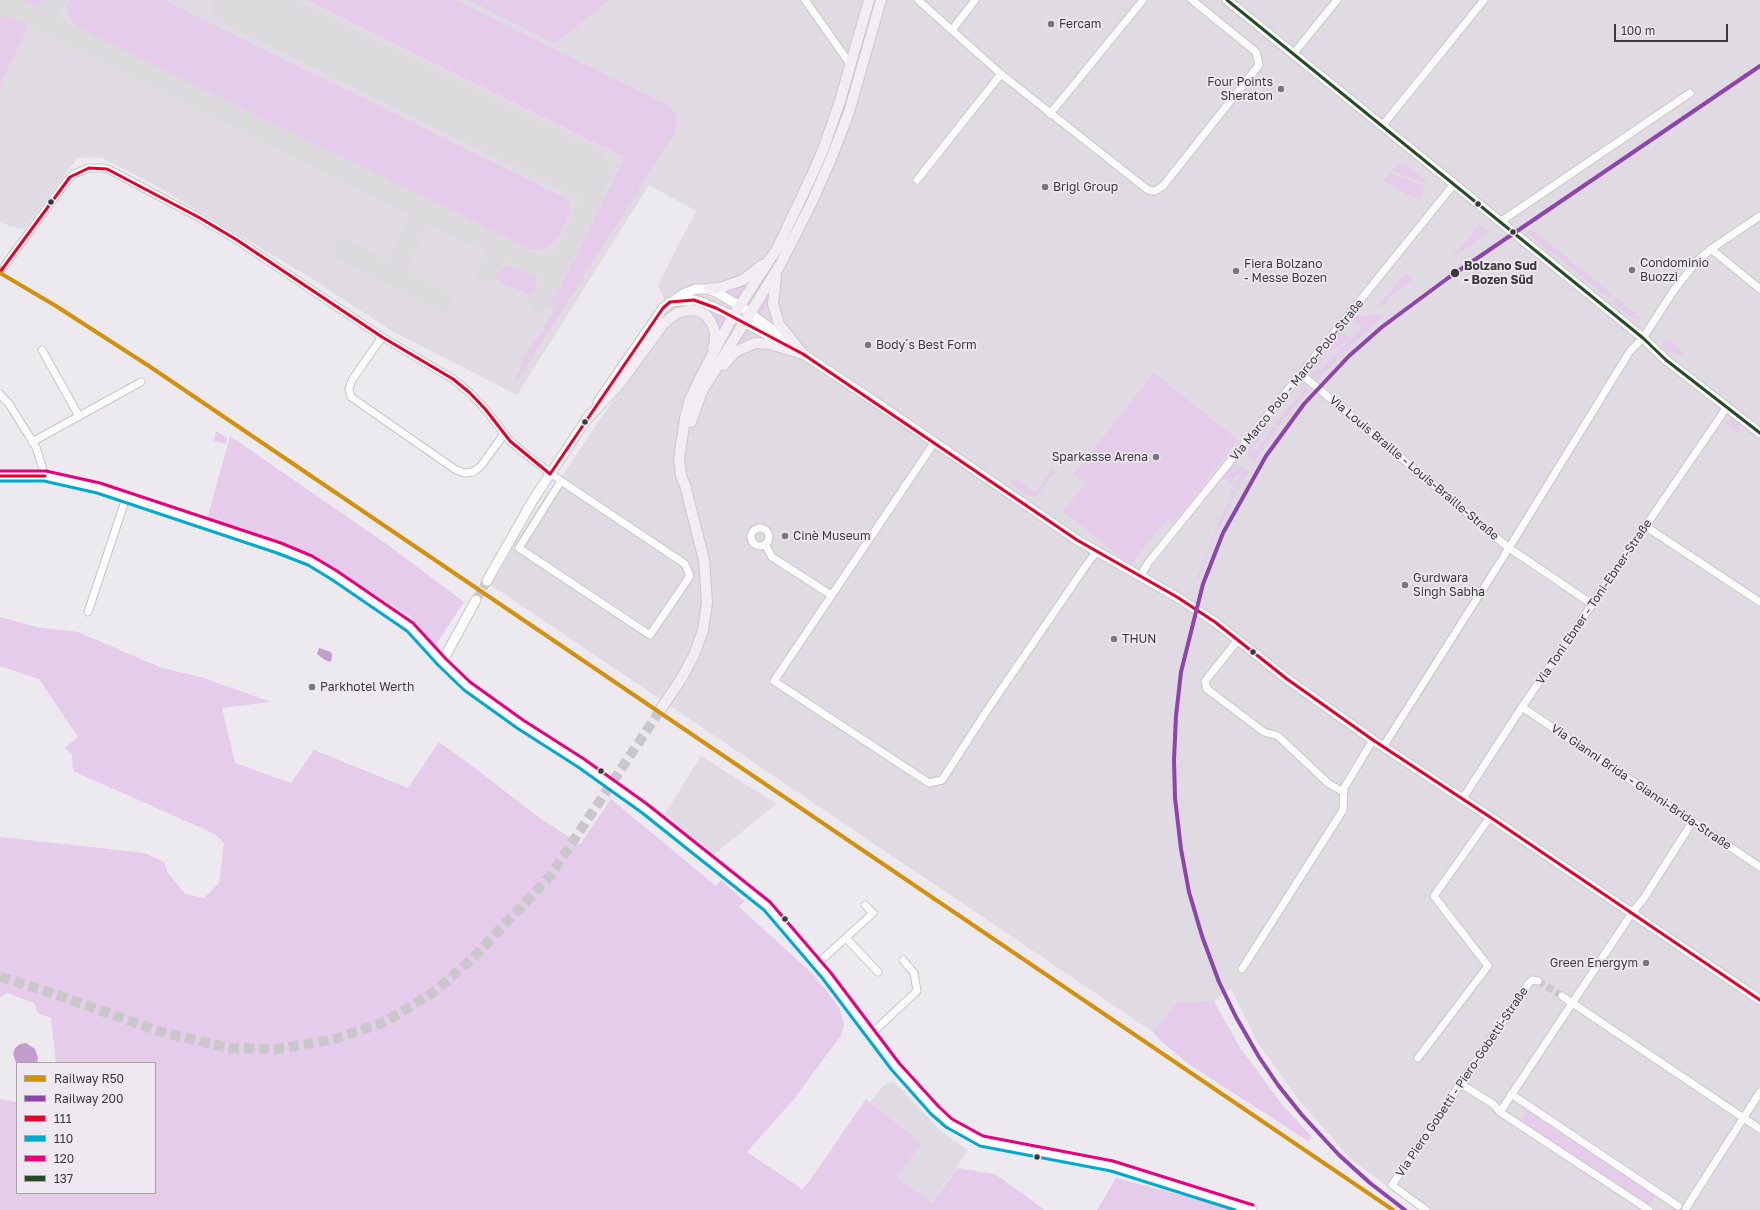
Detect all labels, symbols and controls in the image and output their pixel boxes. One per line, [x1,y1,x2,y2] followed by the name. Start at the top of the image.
[1616,16,1730,42] scale bar
[1059,17,1101,31] place label: Fercam
[1046,19,1056,29] marker: Fercam
[1621,23,1655,38] text: 100 m
[1207,75,1273,103] place label: Four Points Sheraton
[1276,84,1286,94] marker: Four Points Sheraton
[1053,180,1118,194] place label: Brigl Group
[1040,182,1050,192] marker: Brigl Group
[46,197,56,207] unlabelled marker
[1473,199,1483,209] unlabelled marker
[1508,227,1518,237] unlabelled marker
[1640,256,1709,284] place label: Condominio Buozzi
[1244,257,1327,285] place label: Fiera Bolzano - Messe Bozen
[1464,259,1537,287] place label: Bolzano Sud - Bozen Süd
[1627,265,1637,275] marker: Condominio Buozzi
[1231,266,1241,276] marker: Fiera Bolzano - Messe Bozen
[1449,267,1461,279] marker: Bolzano Sud - Bozen Süd
[1227,296,1367,464] street label: Via Marco Polo - Marco-Polo-Straße
[876,338,976,352] place label: Body´s Best Form
[863,340,873,350] marker: Body´s Best Form
[1326,393,1502,543] street label: Via Louis Braille - Louis-Braille-Straße
[580,417,590,427] unlabelled marker
[1052,450,1148,464] place label: Sparkasse Arena
[1151,452,1161,462] marker: Sparkasse Arena
[1533,517,1655,687] street label: Via Toni Ebner - Toni-Ebner-Straße
[793,529,870,543] place label: Cinè Museum
[780,531,790,541] marker: Cinè Museum
[1413,571,1485,599] place label: Gurdwara Singh Sabha
[1400,580,1410,590] marker: Gurdwara Singh Sabha
[1122,632,1156,646] place label: THUN
[1109,634,1119,644] marker: THUN
[1248,647,1258,657] unlabelled marker
[320,680,414,694] place label: Parkhotel Werth
[307,682,317,692] marker: Parkhotel Werth
[1548,721,1734,853] street label: Via Gianni Brida - Gianni-Brida-Straße
[596,766,606,776] unlabelled marker
[780,914,790,924] unlabelled marker
[1550,956,1638,970] place label: Green Energym
[1641,958,1651,968] marker: Green Energym
[1393,984,1531,1180] street label: Via Piero Gobetti - Piero-Gobetti-Straße
[16,1062,156,1194] legend
[54,1071,124,1086] text: Railway R50
[54,1091,123,1106] text: Railway 200
[54,1111,71,1126] text: 111
[54,1131,73,1146] text: 110
[54,1151,74,1166] text: 120
[1032,1152,1042,1162] unlabelled marker
[54,1171,73,1186] text: 137

